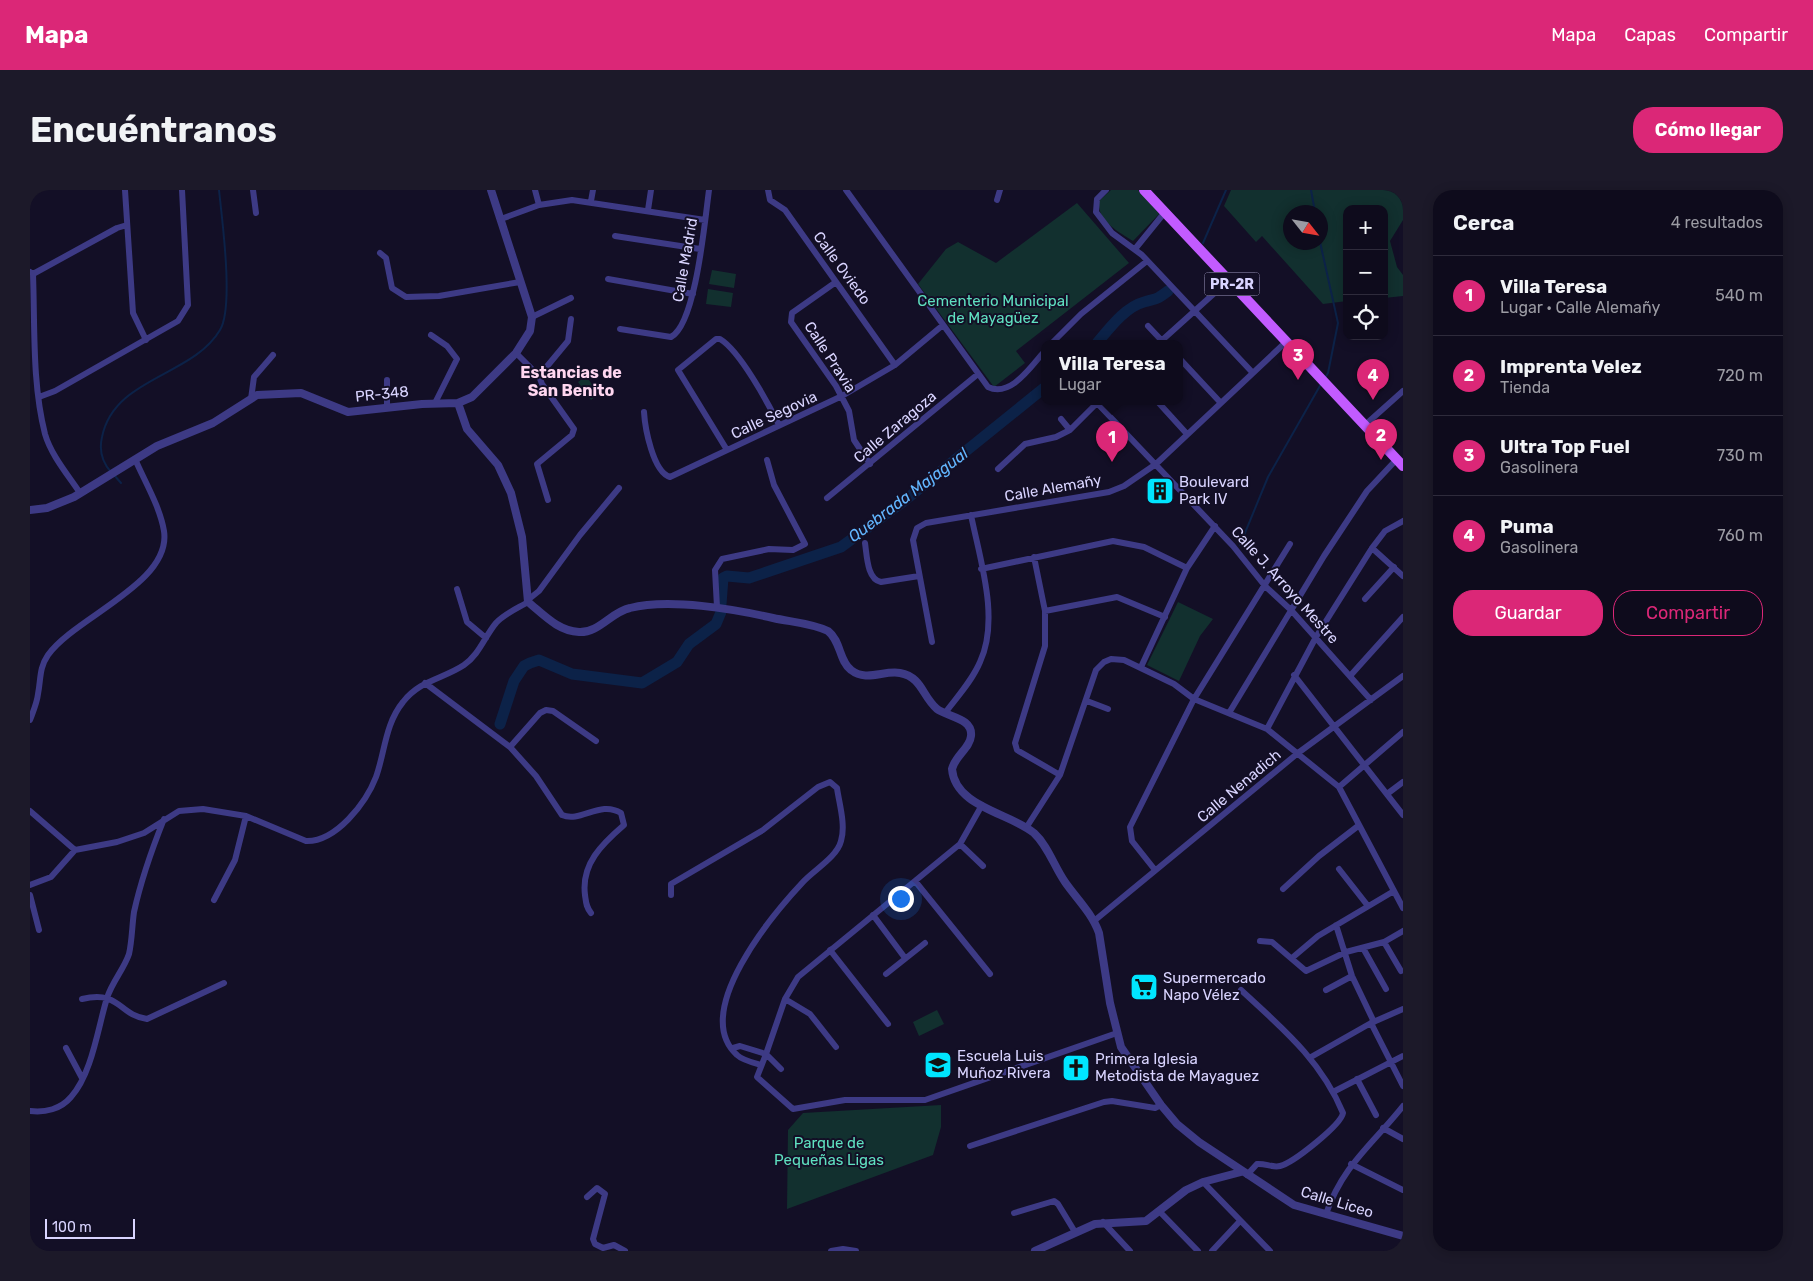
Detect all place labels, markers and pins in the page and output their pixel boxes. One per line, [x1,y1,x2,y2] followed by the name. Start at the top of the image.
[1282,339,1314,380] pin: 3
[1357,359,1389,400] pin: 4
[1365,419,1397,460] pin: 2
[1096,421,1128,462] pin: 1
[1179,473,1249,508] place label: Boulevard Park IV
[1145,476,1175,506] building icon: Boulevard Park IV
[1163,969,1266,1004] place label: Supermercado Napo Vélez
[1129,972,1159,1002] supermarket icon: Supermercado Napo Vélez
[957,1047,1051,1082] place label: Escuela Luis Muñoz Rivera
[923,1050,953,1080] school or university icon: Escuela Luis Muñoz Rivera
[1095,1050,1259,1085] place label: Primera Iglesia Metodista de Mayaguez
[1061,1053,1091,1083] church icon: Primera Iglesia Metodista de Mayaguez

